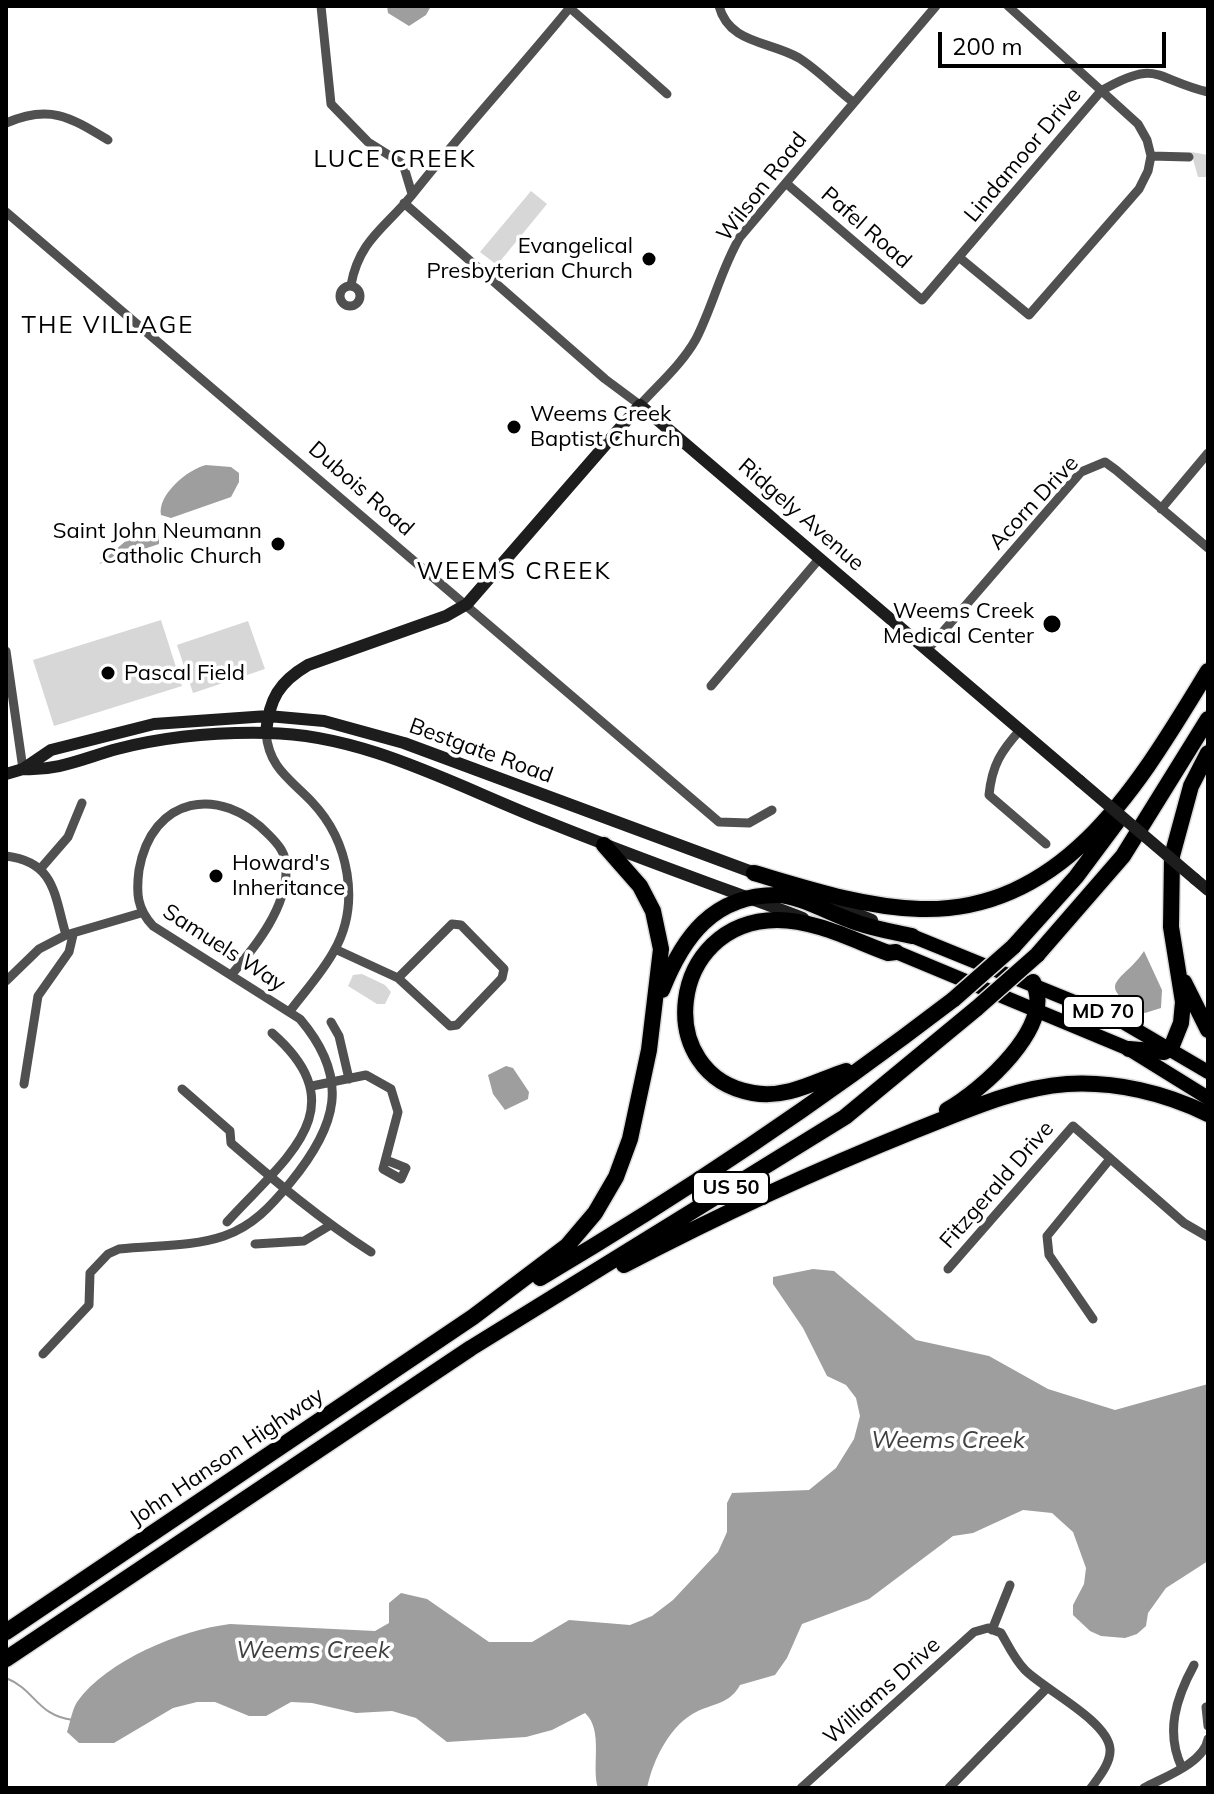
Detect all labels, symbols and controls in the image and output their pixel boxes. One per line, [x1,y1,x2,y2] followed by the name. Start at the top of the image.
[942,16,1170,66] scale bar
[952,31,1023,61] text: 200 m
[959,82,1087,228] street label: Lindamoor Drive
[711,127,813,247] street label: Wilson Road
[313,146,477,174] district label: LUCE CREEK
[815,182,917,274] street label: Pafel Road
[426,233,633,284] place label: Evangelical Presbyterian Church
[640,250,658,268] marker: Evangelical Presbyterian Church
[22,312,194,340] district label: THE VILLAGE
[530,401,681,452] place label: Weems Creek Baptist Church
[505,418,523,436] marker: Weems Creek Baptist Church
[303,436,419,542] street label: Dubois Road
[984,450,1084,556] street label: Acorn Drive
[733,453,869,577] street label: Ridgely Avenue
[53,518,262,570] place label: Saint John Neumann Catholic Church
[269,535,287,553] marker: Saint John Neumann Catholic Church
[416,558,612,586] district label: WEEMS CREEK
[883,598,1034,650] place label: Weems Creek Medical Center
[1041,613,1063,635] marker: Weems Creek Medical Center
[124,660,245,686] place label: Pascal Field
[99,664,117,682] marker: Pascal Field
[406,713,556,789] street label: Bestgate Road
[232,850,345,902] place label: Howard's Inheritance
[207,867,225,885] marker: Howard's Inheritance
[158,899,290,997] street label: Samuels Way
[1063,996,1143,1028] road number: MD 70
[935,1116,1059,1254] street label: Fitzgerald Drive
[693,1172,769,1204] road number: US 50
[125,1382,329,1532] street label: John Hanson Highway
[871,1427,1025,1455] water label: Weems Creek
[818,1632,946,1750] street label: Williams Drive
[236,1637,390,1665] water label: Weems Creek

